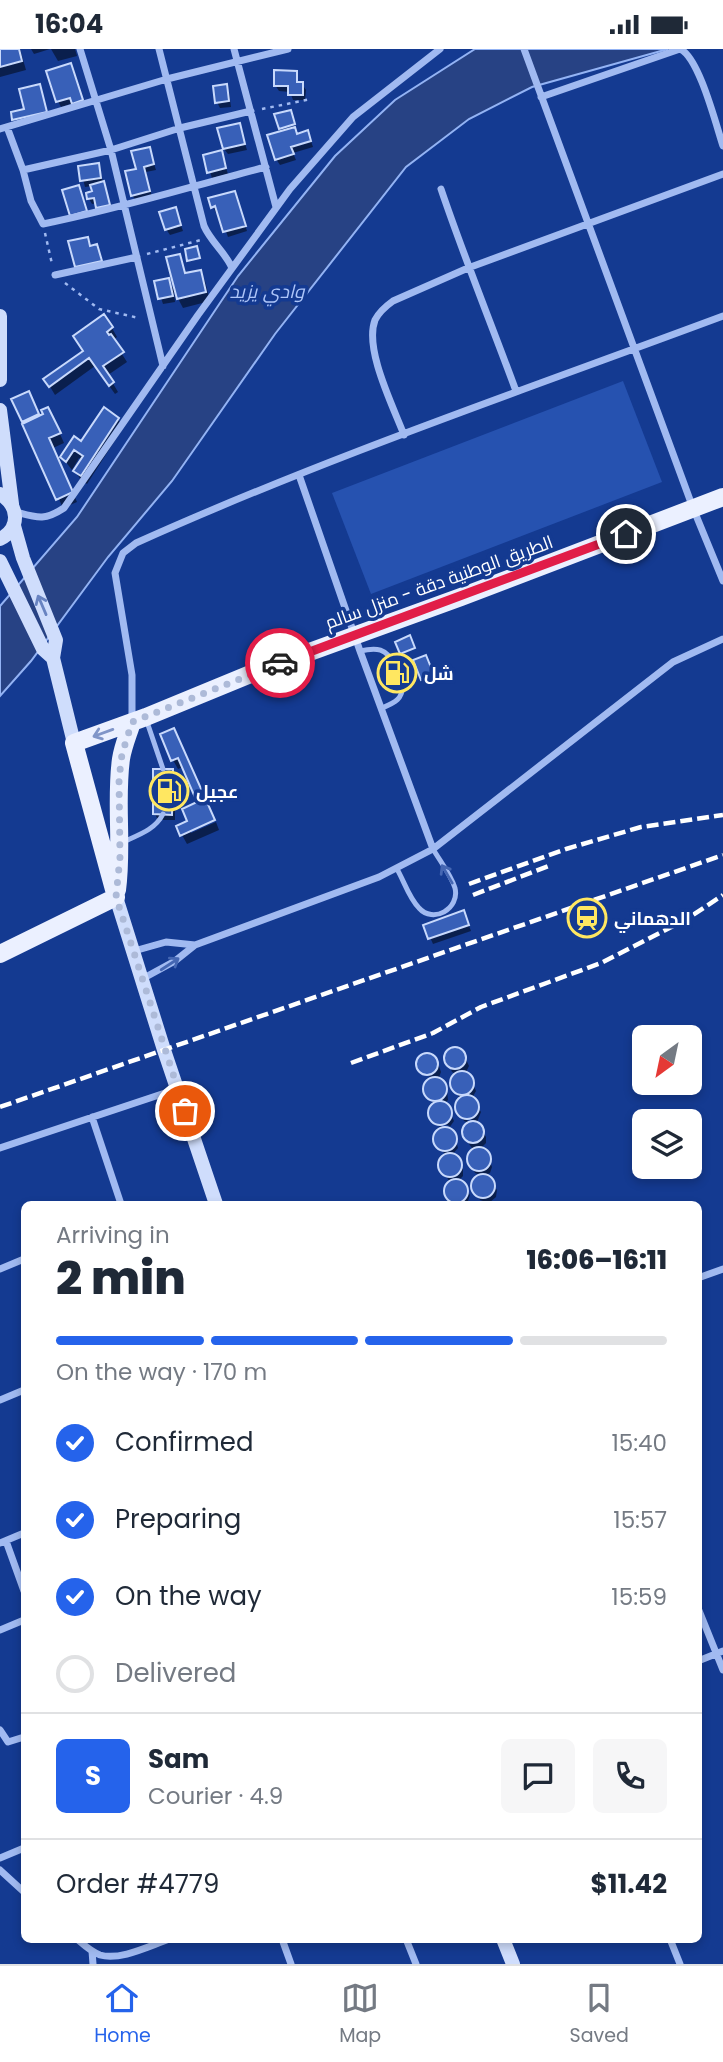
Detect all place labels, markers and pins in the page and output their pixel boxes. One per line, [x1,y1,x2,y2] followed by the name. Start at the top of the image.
[596,504,656,564] pin
[376,652,418,694] fuel station icon: شل
[424,661,454,686] place label: شل
[148,770,190,812] fuel station icon: عجيل
[196,779,238,804] place label: عجيل
[566,897,608,939] station icon: الدهماني
[614,906,691,934] place label: الدهماني
[155,1081,215,1141] pin

